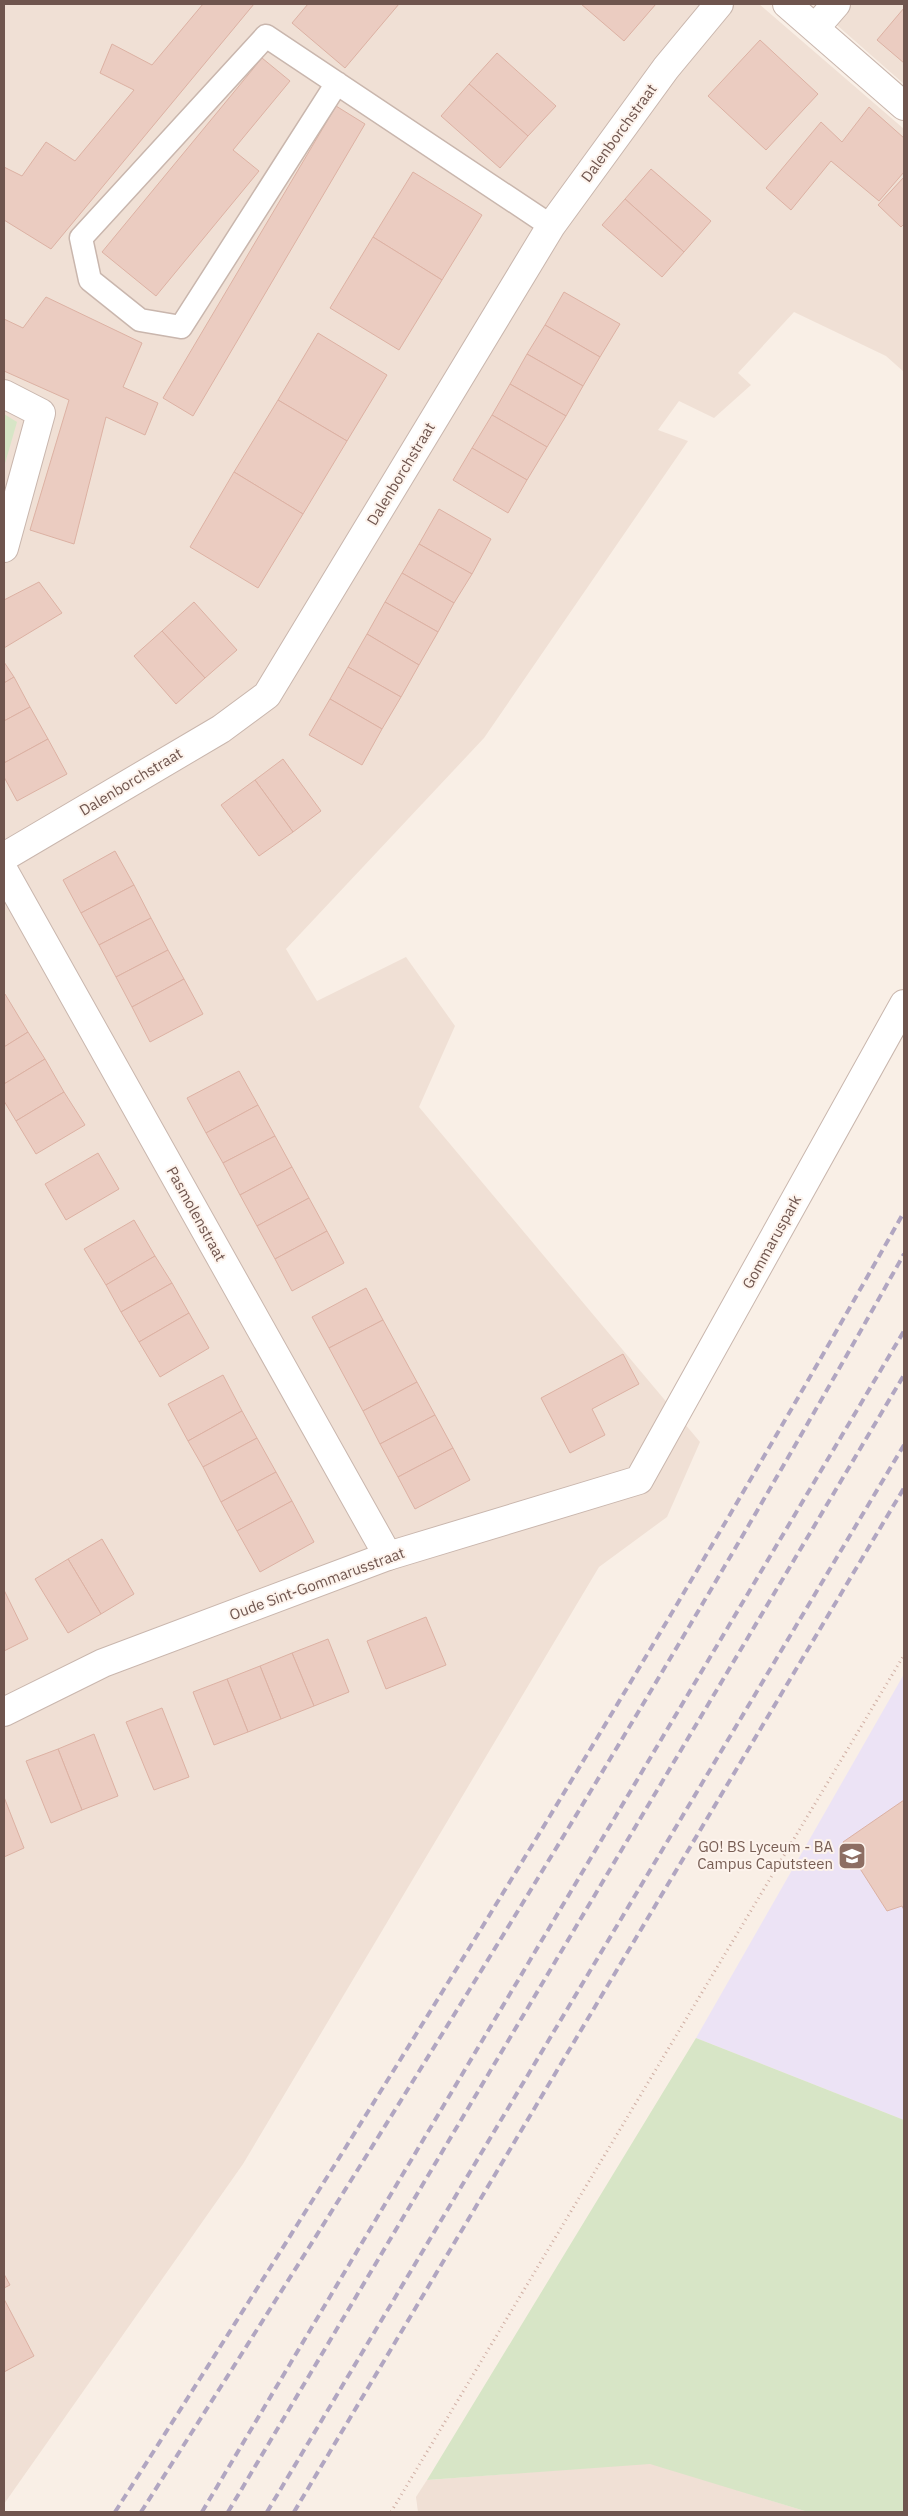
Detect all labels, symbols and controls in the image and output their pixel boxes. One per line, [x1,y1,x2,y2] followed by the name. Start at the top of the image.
[577,80,661,185] street label: Dalenborchstraat
[362,419,439,529] street label: Dalenborchstraat
[76,743,186,820] street label: Dalenborchstraat
[162,1163,230,1265] street label: Pasmolenstraat
[738,1191,805,1292] street label: Gommaruspark
[227,1543,407,1624] street label: Oude Sint-Gommarusstraat
[697,1837,833,1873] place label: GO! BS Lyceum - BA Campus Caputsteen
[837,1841,867,1871] school or university icon: GO! BS Lyceum - BA Campus Caputsteen

